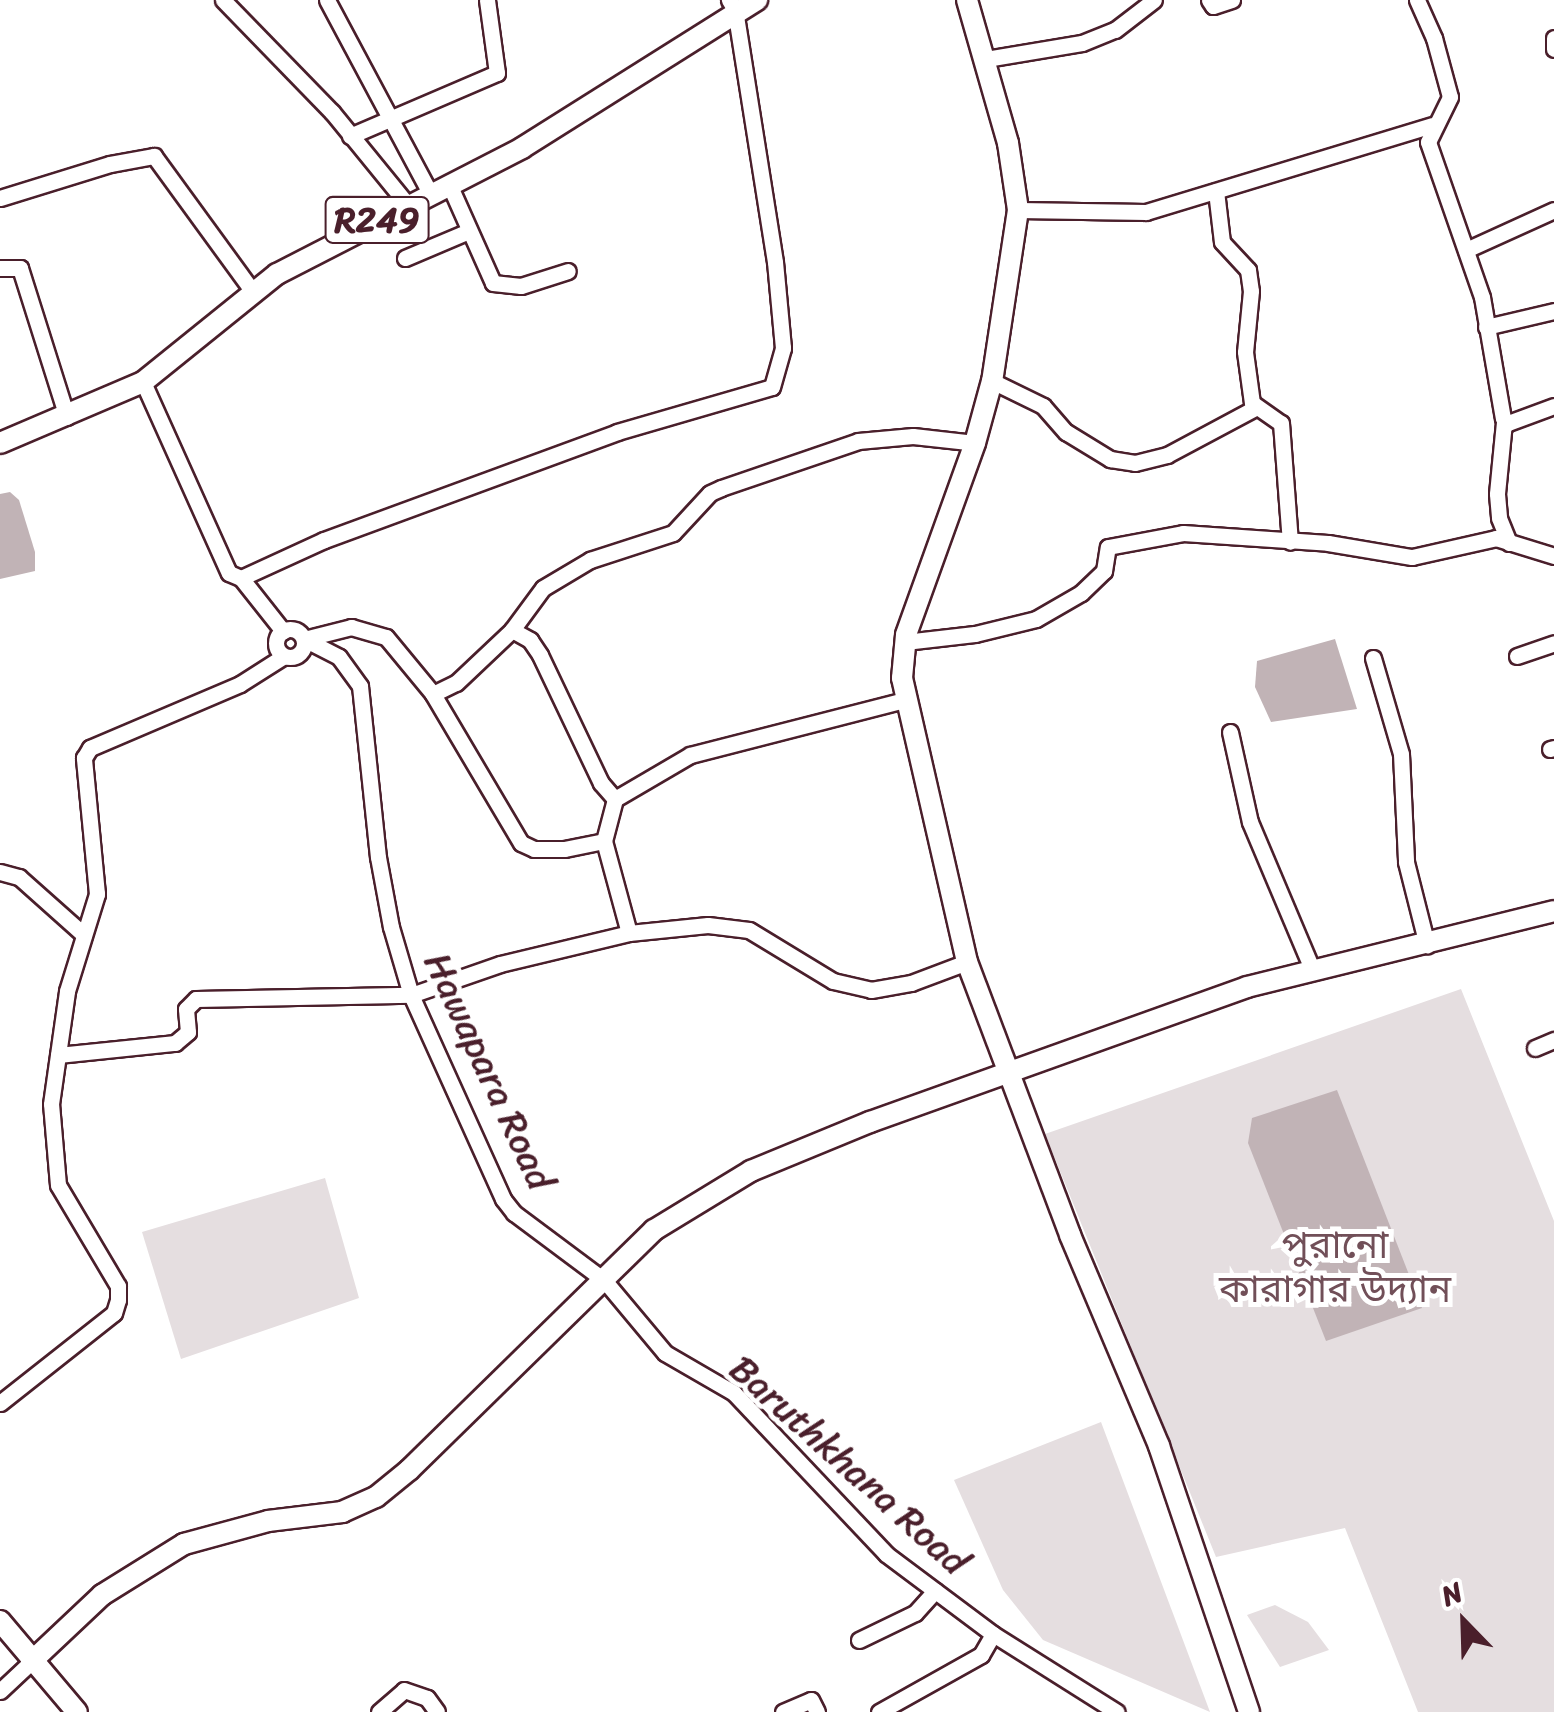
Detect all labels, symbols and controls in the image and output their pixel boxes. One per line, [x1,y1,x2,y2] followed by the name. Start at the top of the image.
[324,190,430,250] road number: R249
[414,945,564,1197] street label: Hawapara Road
[1219,1223,1451,1312] park label: পুরানো কারাগার উদ্যান
[720,1346,978,1584] street label: Baruthkhana Road
[1434,1568,1471,1620] text: N
[1414,1572,1514,1672] north arrow

